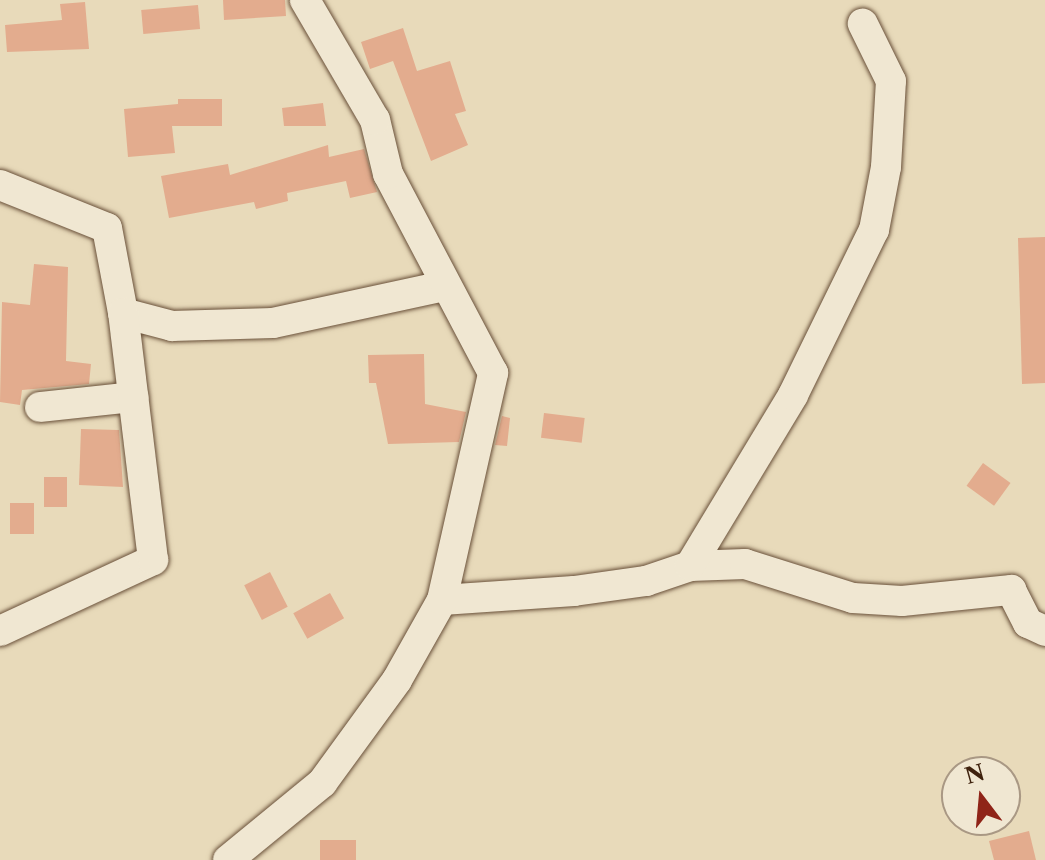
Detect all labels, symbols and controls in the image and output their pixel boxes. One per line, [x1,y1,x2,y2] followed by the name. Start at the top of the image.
[941,756,1021,836] north arrow
[962,759,988,790] text: N

